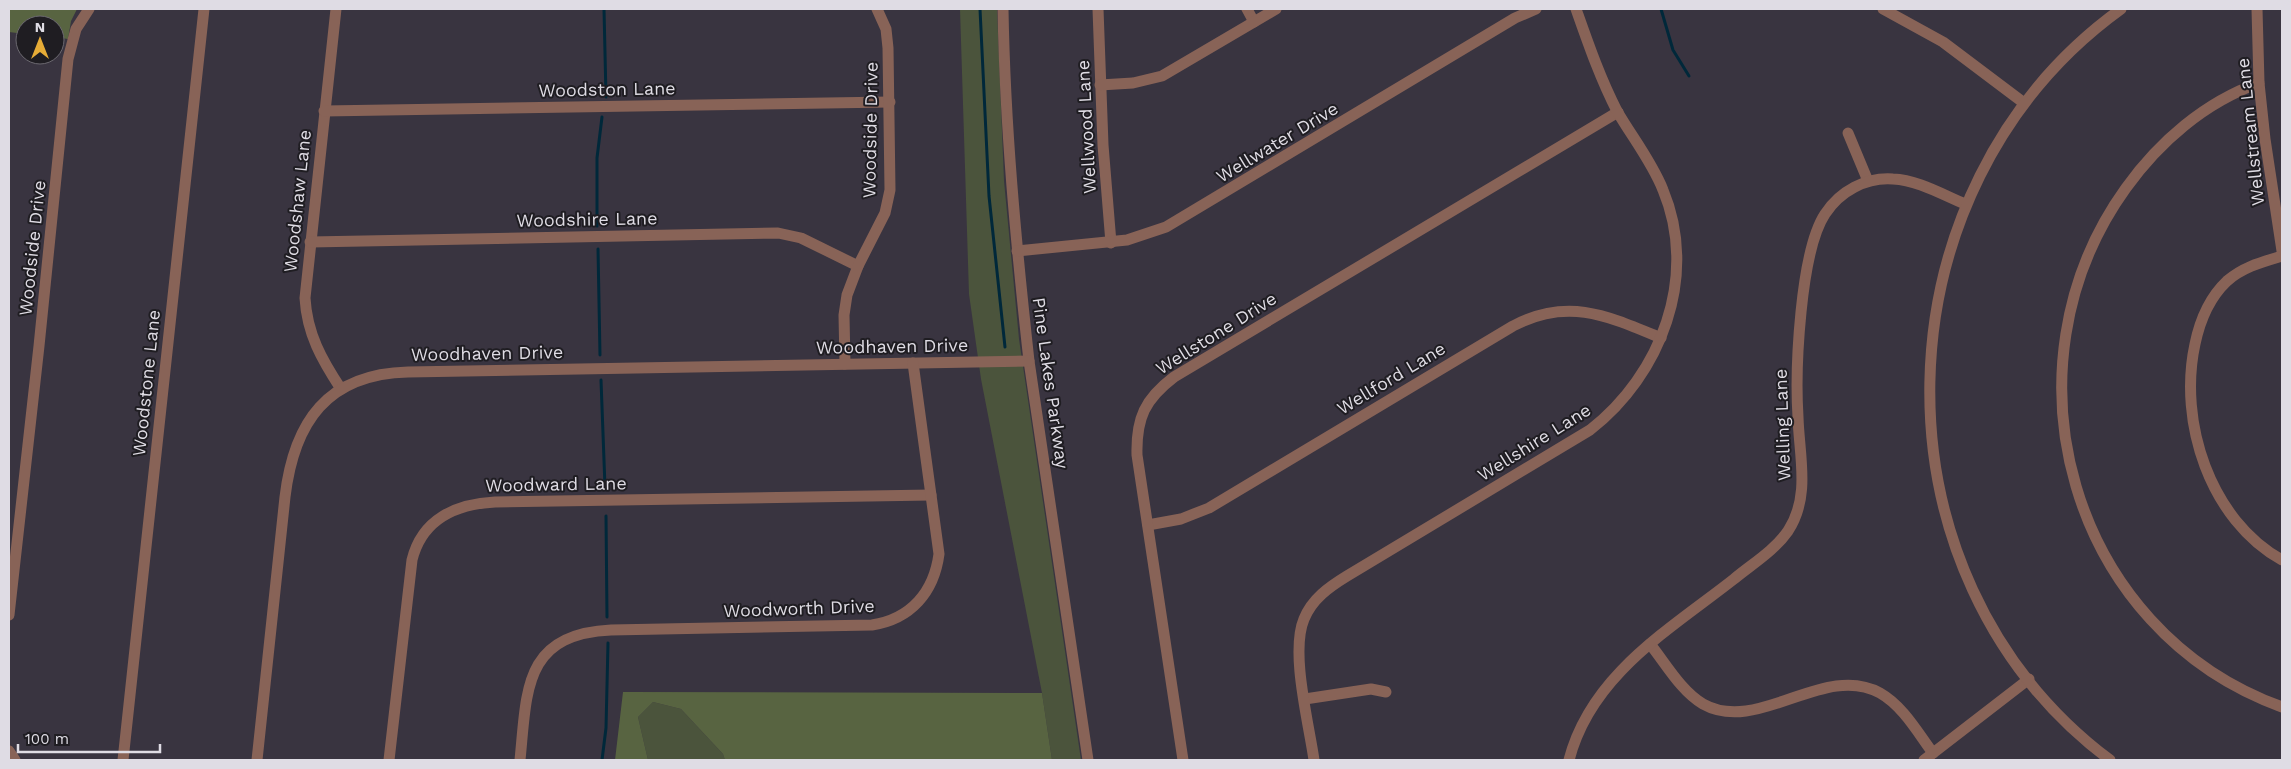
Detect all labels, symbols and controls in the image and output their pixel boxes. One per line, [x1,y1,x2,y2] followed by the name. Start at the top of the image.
[15,15,65,65] north arrow
[35,19,45,35] text: N
[2232,57,2268,207] street label: Wellstream Lane
[1072,60,1100,194] street label: Wellwood Lane
[858,62,882,198] street label: Woodside Drive
[538,77,676,101] street label: Woodston Lane
[1212,97,1342,187] street label: Wellwater Drive
[279,129,315,273] street label: Woodshaw Lane
[14,179,50,317] street label: Woodside Drive
[516,207,658,231] street label: Woodshire Lane
[1152,287,1280,379] street label: Wellstone Drive
[1029,296,1074,471] street label: Pine Lakes Parkway
[128,309,164,457] street label: Woodstone Lane
[816,334,968,358] street label: Woodhaven Drive
[1333,337,1449,419] street label: Wellford Lane
[411,341,563,365] street label: Woodhaven Drive
[1770,369,1794,481] street label: Welling Lane
[1473,399,1595,485] street label: Wellshire Lane
[485,472,627,496] street label: Woodward Lane
[723,595,875,621] street label: Woodworth Drive
[18,722,160,754] scale bar
[25,730,69,748] text: 100 m

